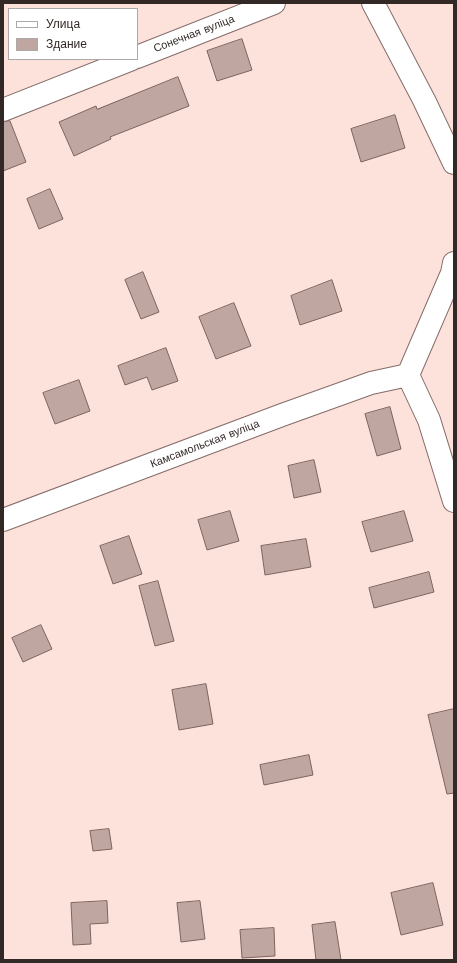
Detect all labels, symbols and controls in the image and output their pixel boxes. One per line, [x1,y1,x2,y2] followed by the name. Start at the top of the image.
[8,8,138,60] legend
[152,12,236,56] street label: Сонечная вуліца
[46,17,80,31] text: Улица
[46,37,87,51] text: Здание
[149,417,261,471] street label: Камсамольская вуліца

